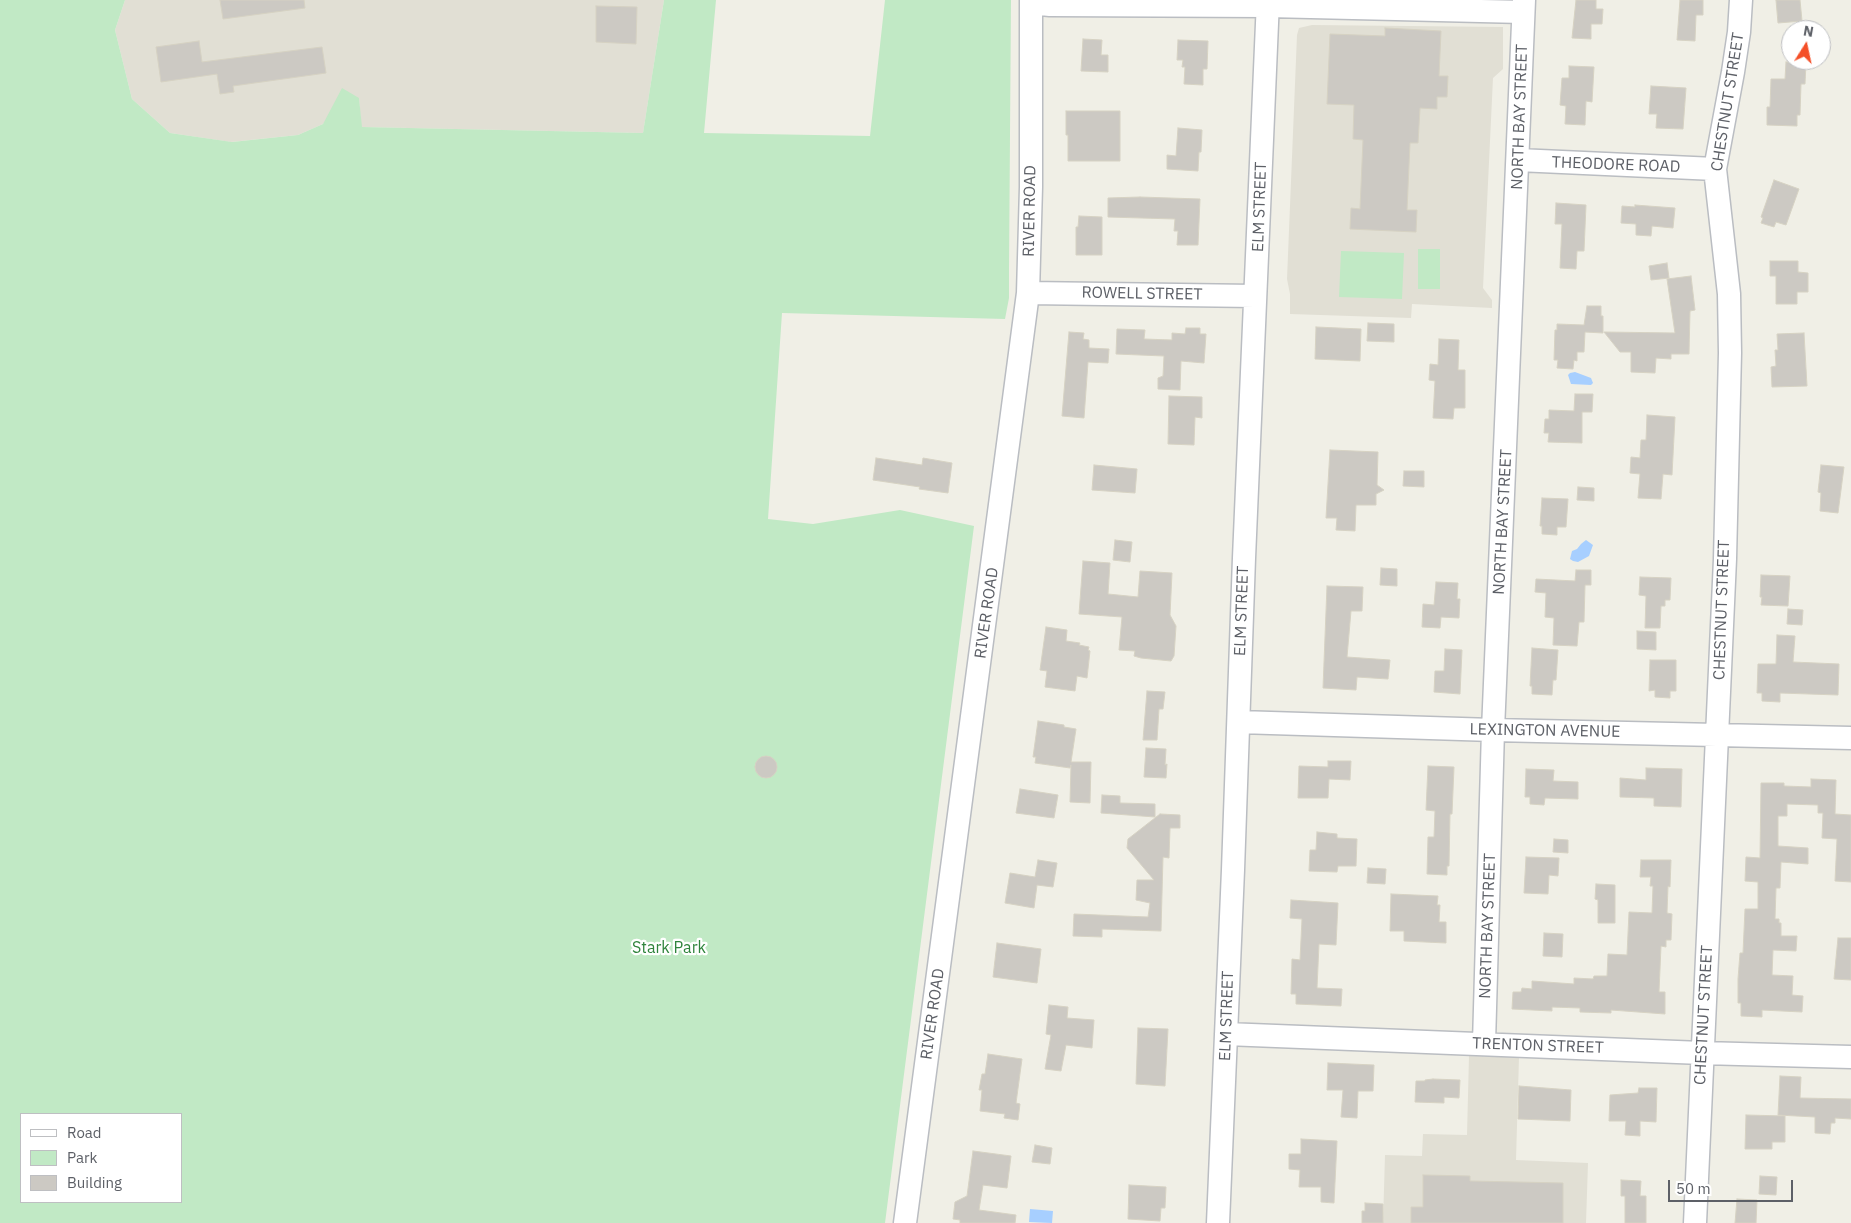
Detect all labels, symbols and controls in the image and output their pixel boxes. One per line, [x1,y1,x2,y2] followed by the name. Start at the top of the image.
[1781,20,1831,70] north arrow
[1802,21,1815,41] text: N
[1708,31,1748,173] street label: CHESTNUT STREET
[1508,44,1532,190] street label: NORTH BAY STREET
[1551,153,1681,177] street label: THEODORE ROAD
[1249,161,1271,253] street label: ELM STREET
[1020,165,1040,257] street label: RIVER ROAD
[1081,283,1203,305] street label: ROWELL STREET
[1490,449,1516,595] street label: NORTH BAY STREET
[1710,540,1734,680] street label: CHESTNUT STREET
[1231,565,1253,657] street label: ELM STREET
[971,566,1003,660] street label: RIVER ROAD
[1469,720,1621,742] street label: LEXINGTON AVENUE
[1476,853,1500,999] street label: NORTH BAY STREET
[632,938,706,958] park label: Stark Park
[1691,944,1717,1086] street label: CHESTNUT STREET
[917,967,949,1061] street label: RIVER ROAD
[1216,970,1238,1062] street label: ELM STREET
[1472,1034,1604,1058] street label: TRENTON STREET
[20,1113,182,1203] legend
[67,1123,102,1142] text: Road
[67,1148,97,1167] text: Park
[1671,1170,1796,1202] scale bar
[67,1173,122,1192] text: Building
[1676,1179,1711,1198] text: 50 m

